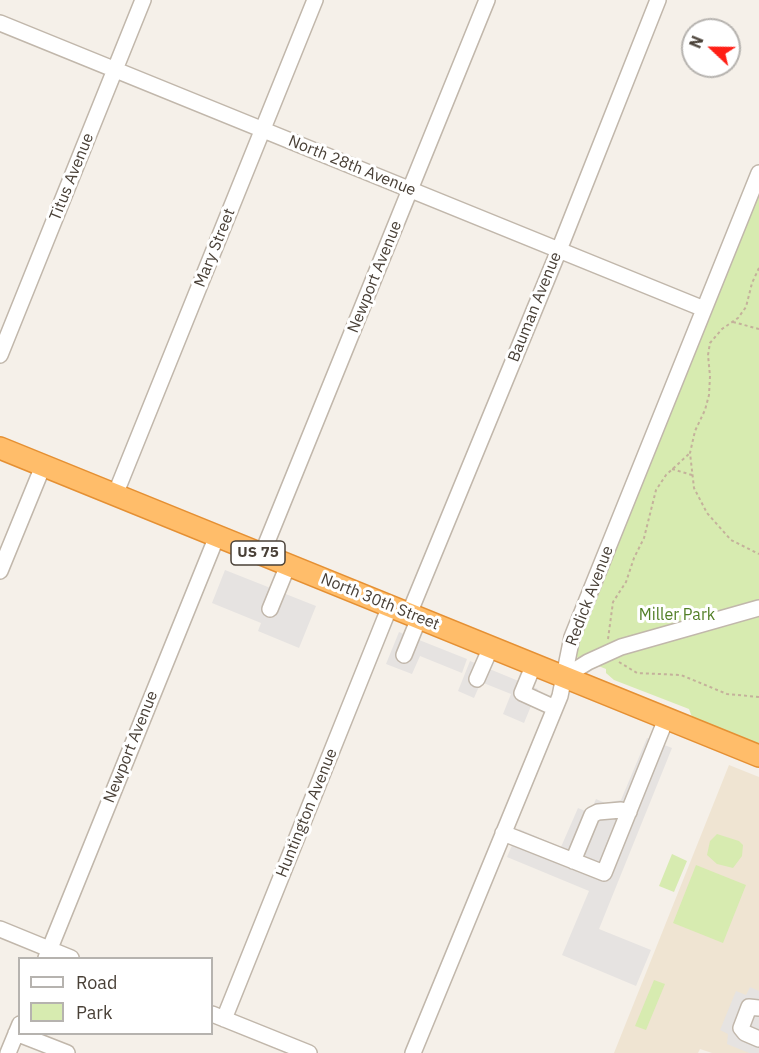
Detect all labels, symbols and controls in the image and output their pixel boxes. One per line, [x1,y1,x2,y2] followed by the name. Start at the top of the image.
[681,18,741,78] north arrow
[685,33,708,51] text: N
[46,130,98,224] street label: Titus Avenue
[285,132,419,200] street label: North 28th Avenue
[191,206,239,290] street label: Mary Street
[344,218,406,336] street label: Newport Avenue
[504,249,566,365] street label: Bauman Avenue
[231,541,285,565] road number: US 75
[562,543,618,649] street label: Redick Avenue
[318,569,442,635] street label: North 30th Street
[639,605,715,625] park label: Miller Park
[100,688,162,806] street label: Newport Avenue
[272,746,342,880] street label: Huntington Avenue
[18,957,213,1035] legend
[76,971,117,994] text: Road
[76,1001,112,1024] text: Park

